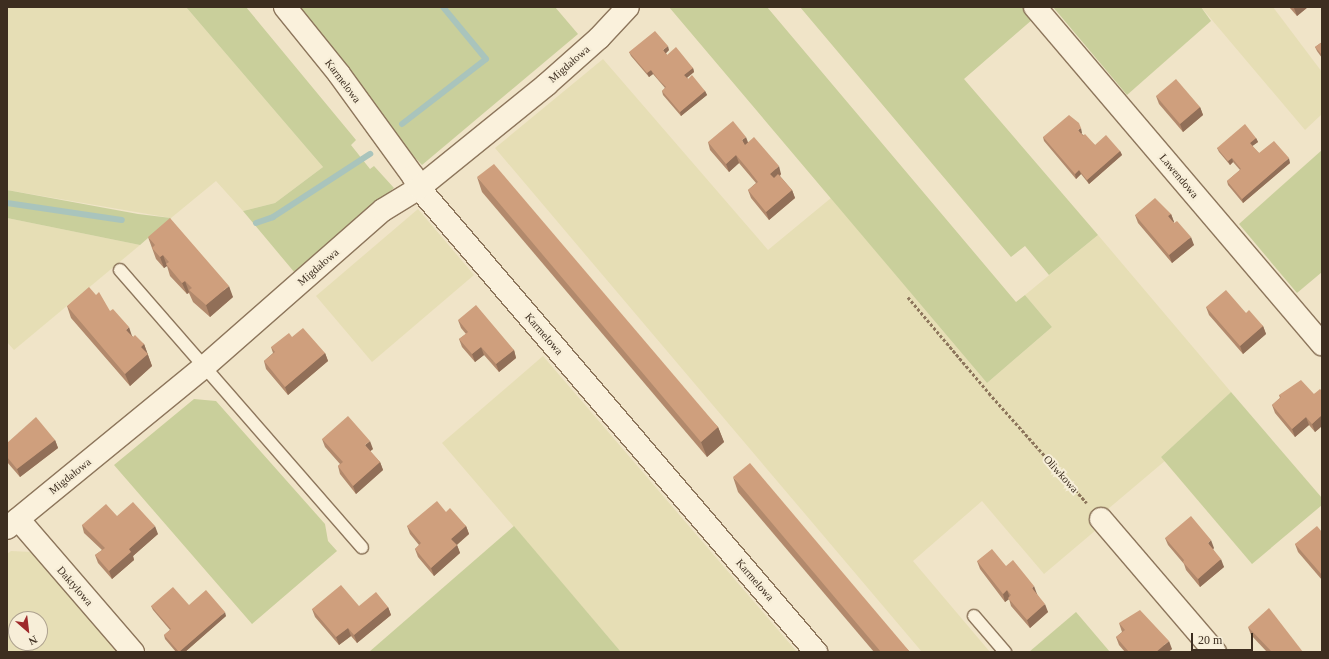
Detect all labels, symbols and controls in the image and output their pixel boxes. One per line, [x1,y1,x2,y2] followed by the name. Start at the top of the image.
[546,43,592,85] street label: Migdałowa
[322,57,364,105] street label: Karmelowa
[1157,151,1201,201] street label: Lawendowa
[295,246,341,288] street label: Migdałowa
[522,310,566,358] street label: Karmelowa
[1041,453,1081,495] street label: Oliwkowa
[46,455,94,497] street label: Migdałowa
[733,556,777,604] street label: Karmelowa
[54,563,96,609] street label: Daktylowa
[8,611,48,651] north arrow
[1193,625,1255,651] scale bar
[1198,633,1222,647] text: 20 m
[27,634,39,648] text: N

